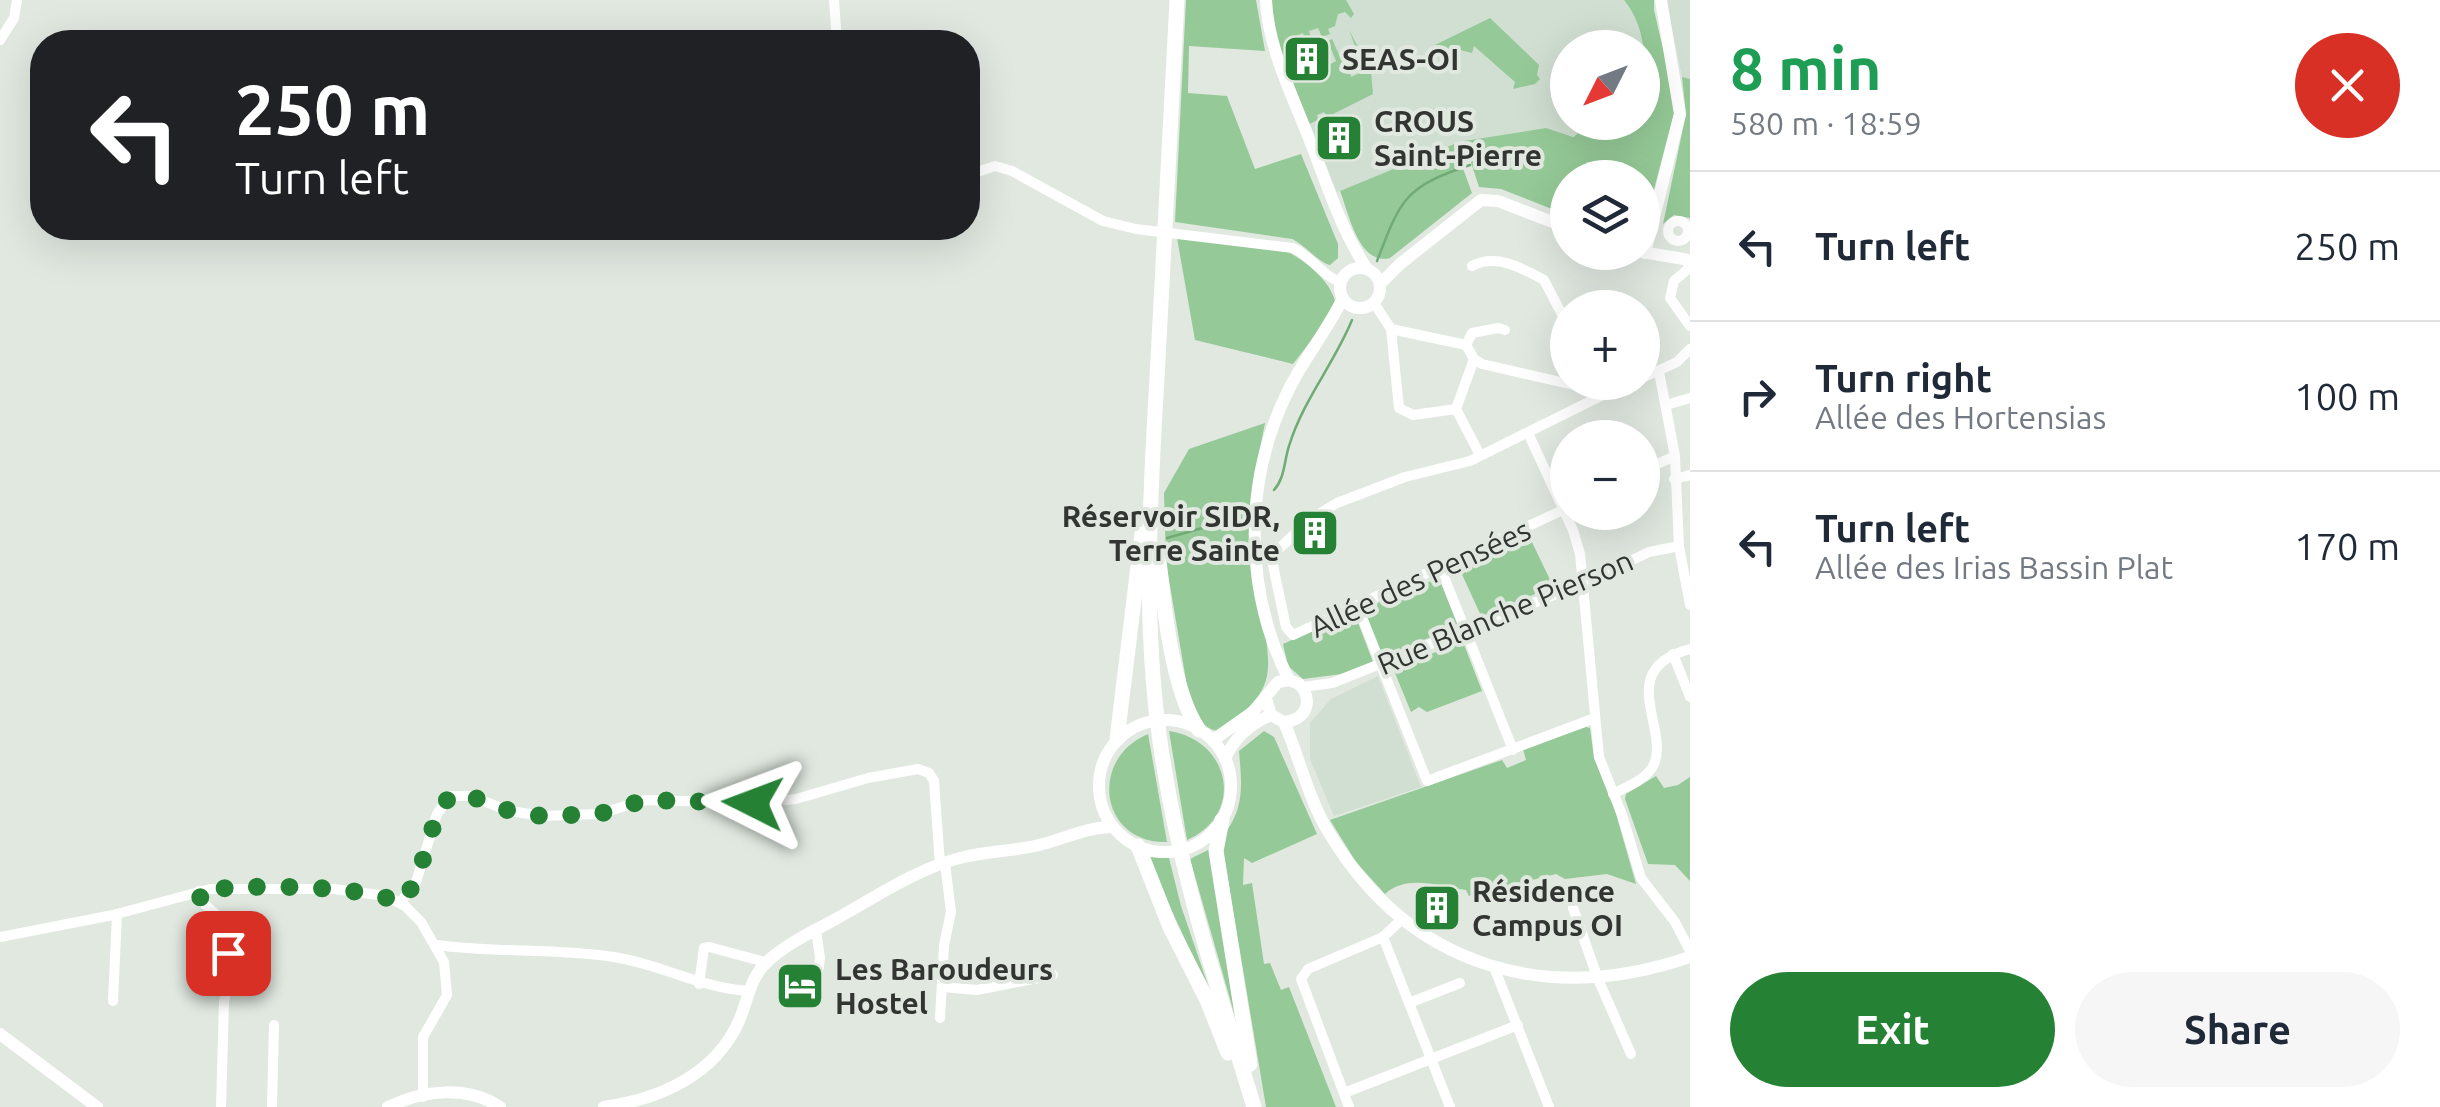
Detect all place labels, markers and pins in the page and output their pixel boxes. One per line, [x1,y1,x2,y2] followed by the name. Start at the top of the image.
[1281,33,1333,85] building icon: SEAS-OI
[1342,42,1459,76] place label: SEAS-OI
[1374,104,1542,172] place label: CROUS Saint-Pierre
[1313,112,1365,164] building icon: CROUS Saint-Pierre
[1062,499,1280,567] place label: Réservoir SIDR, Terre Sainte
[1289,507,1341,559] building icon: Réservoir SIDR, Terre Sainte
[1472,874,1623,942] place label: Résidence Campus OI
[1411,882,1463,934] building icon: Résidence Campus OI
[186,911,271,996] pin
[835,952,1053,1020] place label: Les Baroudeurs Hostel
[774,960,826,1012] hotel icon: Les Baroudeurs Hostel

